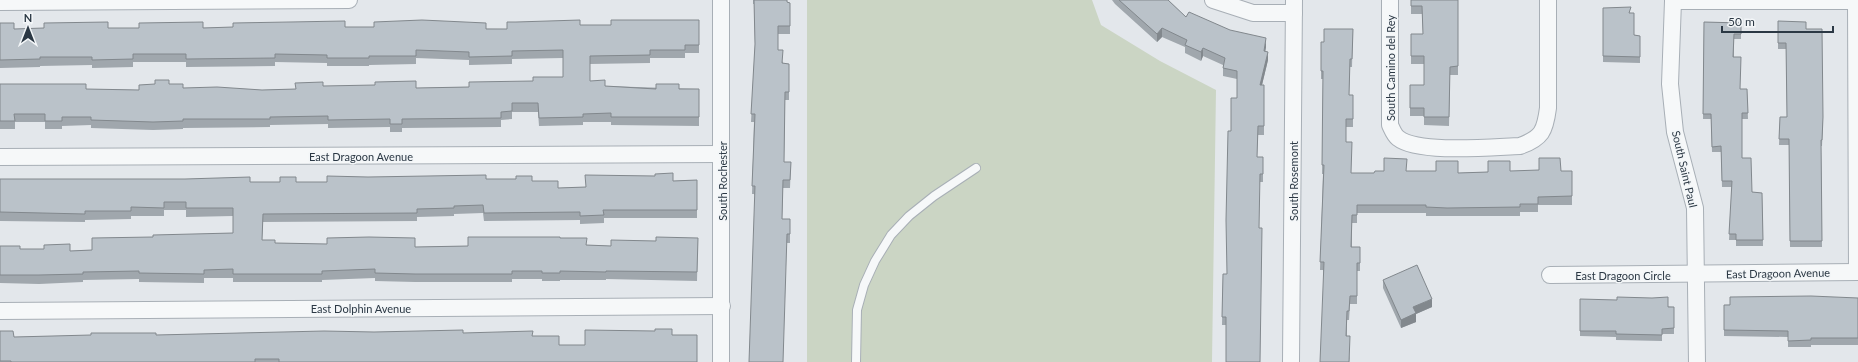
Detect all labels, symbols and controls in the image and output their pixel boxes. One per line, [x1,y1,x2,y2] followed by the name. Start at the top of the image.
[8,8,48,48] north arrow
[1722,8,1833,34] scale bar
[24,11,32,24] text: N
[1728,14,1755,29] text: 50 m
[1384,15,1397,121] street label: South Camino del Rey
[1670,129,1700,209] street label: South Saint Paul
[716,141,729,221] street label: South Rochester
[1287,141,1300,221] street label: South Rosemont
[309,150,413,163] street label: East Dragoon Avenue
[1726,266,1830,280] street label: East Dragoon Avenue
[1575,269,1671,282] street label: East Dragoon Circle
[311,302,411,315] street label: East Dolphin Avenue

